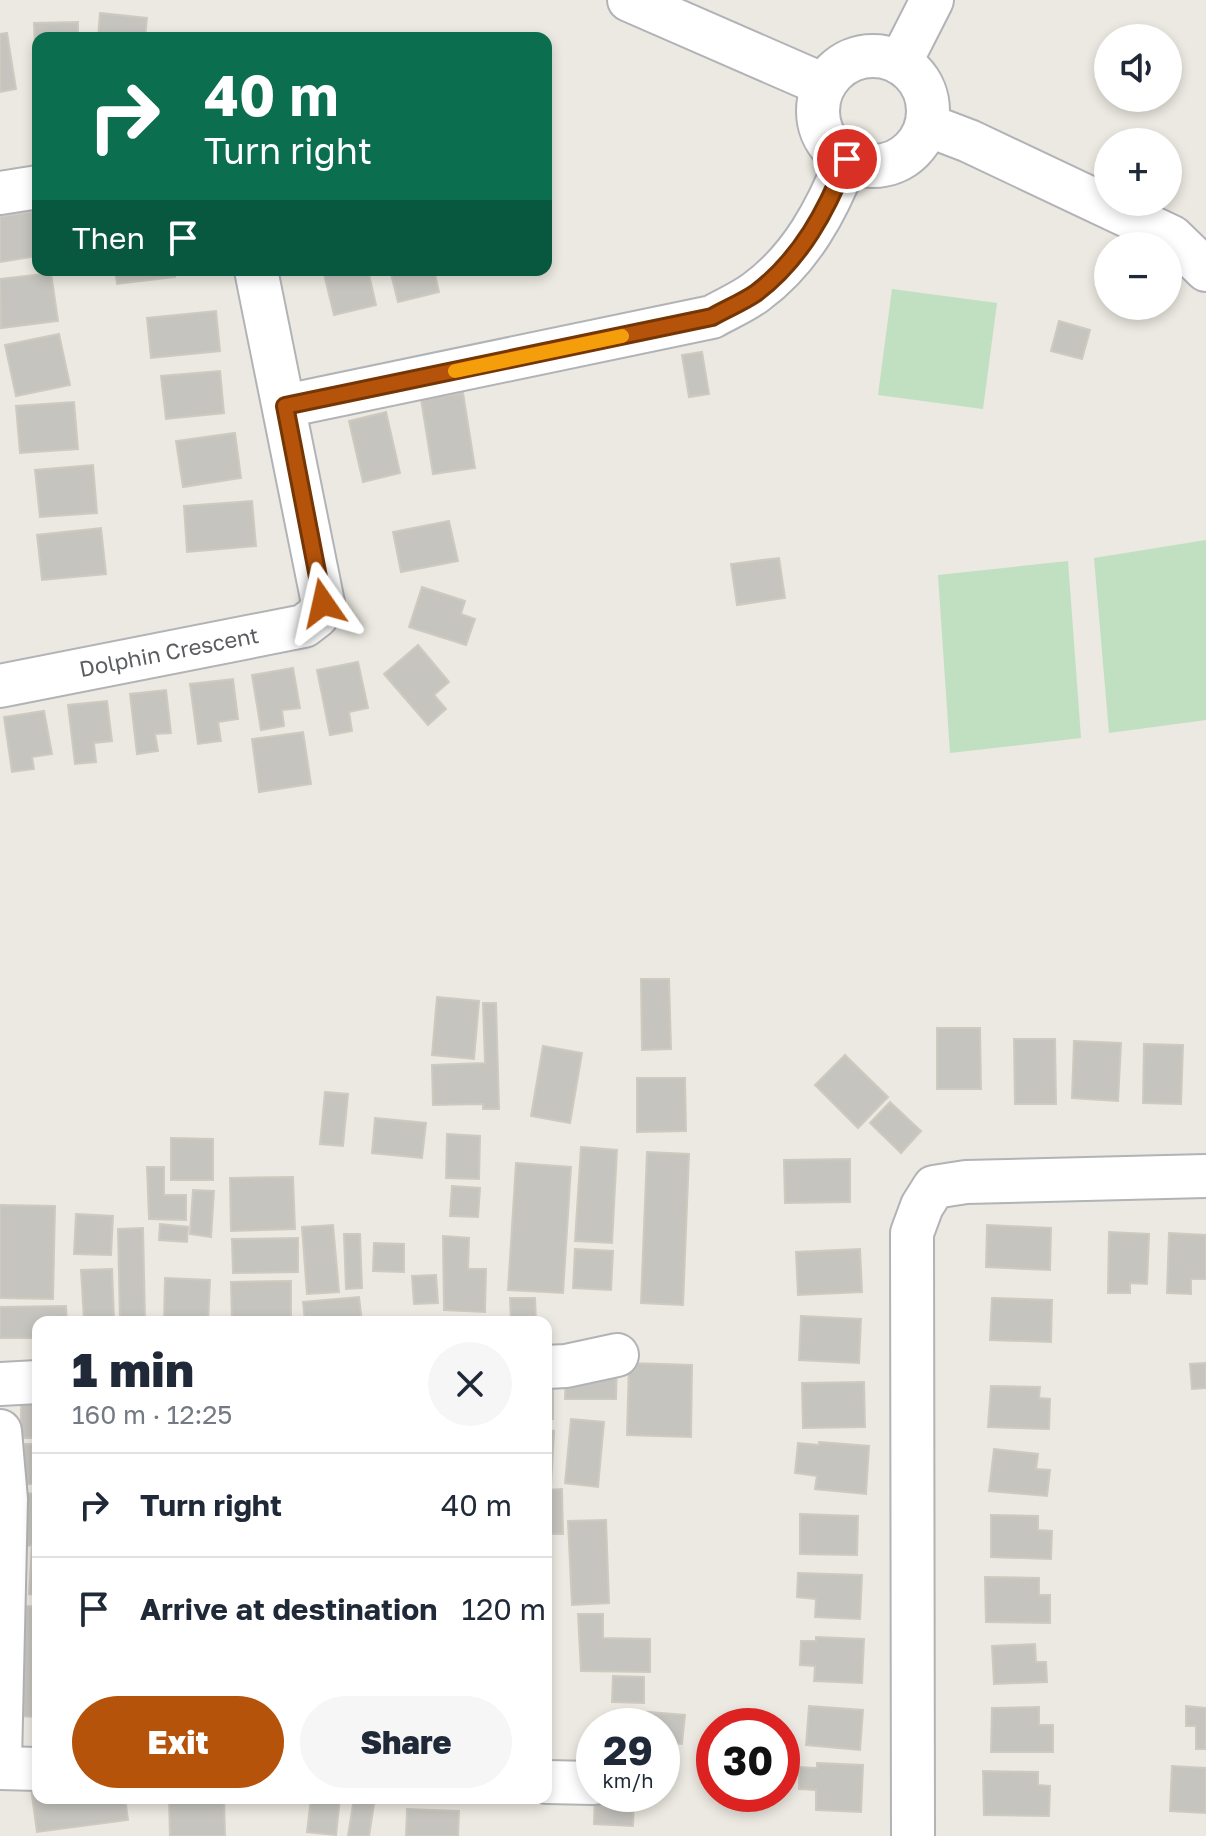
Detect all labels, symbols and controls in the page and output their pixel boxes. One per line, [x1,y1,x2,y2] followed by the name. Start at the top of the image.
[1094,24,1182,320] map controls
[1094,24,1182,112] button: sound
[204,61,338,128] text: 40 m
[72,64,176,168] icon: right
[813,125,881,193] pin
[1094,128,1182,216] button: +
[204,129,372,172] text: Turn right
[825,137,869,181] icon: arrive
[161,216,205,260] icon: arrive
[72,220,145,256] text: Then
[1094,232,1182,320] button: −
[281,561,365,645] position arrow
[77,621,261,682] street label: Dolphin Crescent
[72,1340,194,1398] text: 1 min
[428,1342,512,1426] button: close
[72,1399,232,1430] text: 160 m · 12:25
[72,1483,116,1527] icon: right
[140,1487,282,1523] text: Turn right
[441,1487,512,1523] text: 40 m
[72,1587,116,1631] icon: arrive
[140,1591,437,1627] text: Arrive at destination
[461,1591,546,1627] text: 120 m
[72,1696,284,1788] button: Exit
[300,1696,512,1788] button: Share
[696,1708,800,1812] speed limit sign: 30
[603,1726,653,1774] text: 29
[603,1768,653,1792] text: km/h

